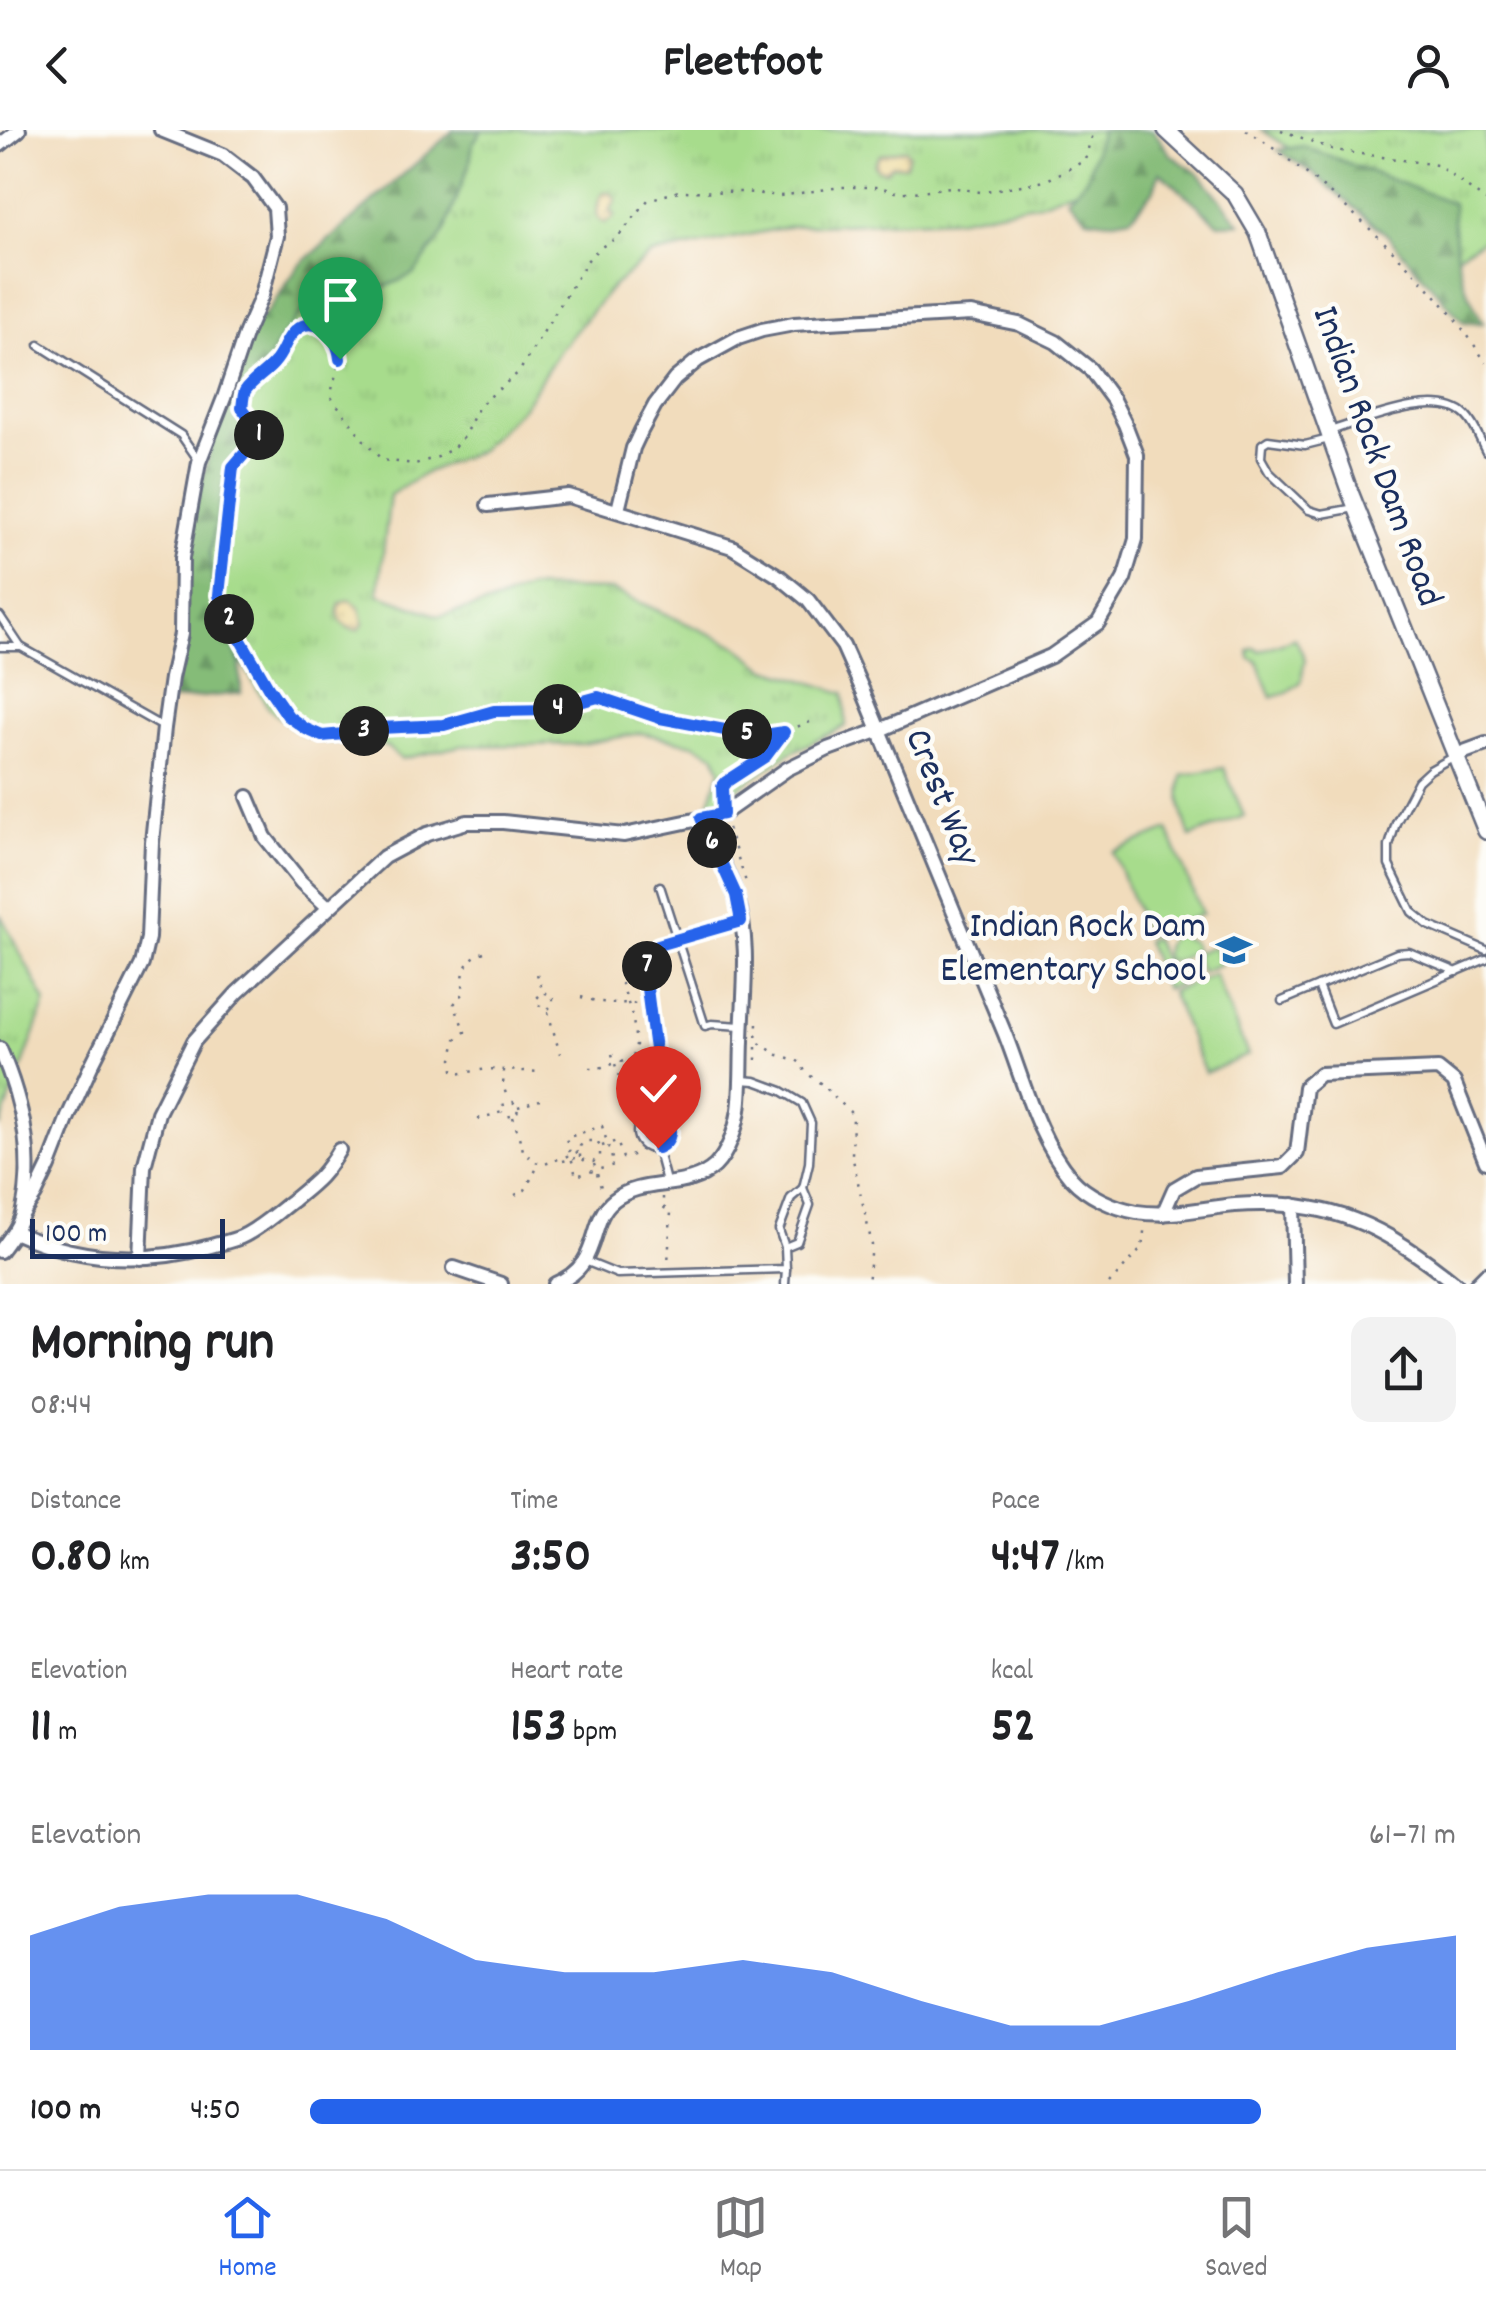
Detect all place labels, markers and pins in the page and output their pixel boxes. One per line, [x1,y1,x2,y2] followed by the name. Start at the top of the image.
[298,257,383,360] pin
[234,410,284,460] pin: 1
[204,594,254,644] pin: 2
[533,684,583,734] pin: 4
[339,706,389,756] pin: 3
[722,709,772,759] pin: 5
[687,818,737,868] pin: 6
[940,901,1206,1000] place label: Indian Rock Dam Elementary School
[1215,931,1253,969] school or university icon: Indian Rock Dam Elementary School
[622,941,672,991] pin: 7
[616,1046,701,1149] pin

